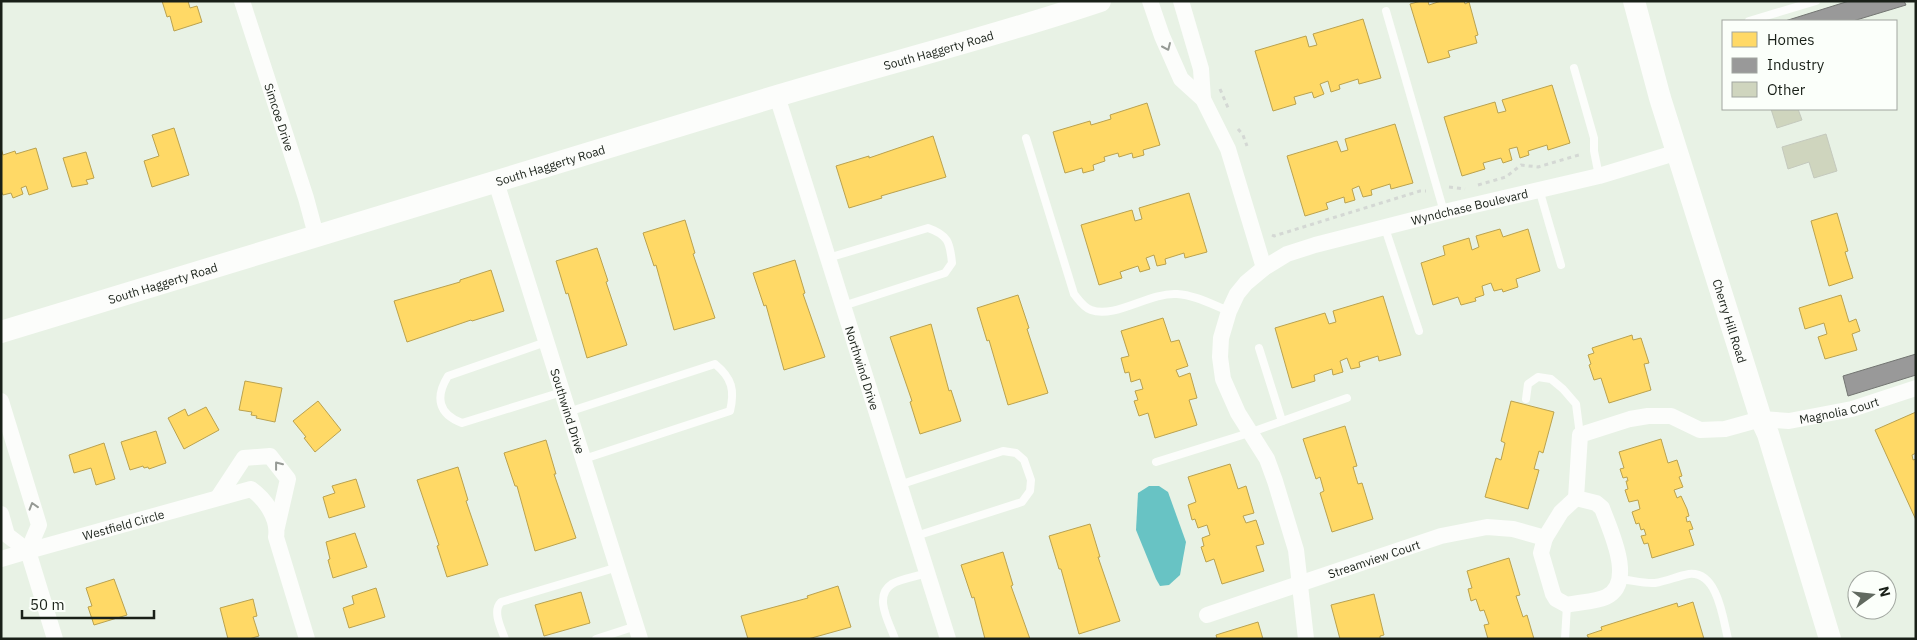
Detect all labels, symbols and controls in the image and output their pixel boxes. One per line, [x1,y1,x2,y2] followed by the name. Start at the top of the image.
[1722,20,1897,110] legend
[882,27,995,73] street label: South Haggerty Road
[1767,30,1815,49] text: Homes
[1161,42,1171,51] one-way arrow
[1767,55,1825,74] text: Industry
[1767,80,1806,99] text: Other
[262,81,298,153] street label: Simcoe Drive
[494,141,607,189] street label: South Haggerty Road
[1409,185,1529,228] street label: Wyndchase Boulevard
[106,259,219,307] street label: South Haggerty Road
[1710,277,1750,365] street label: Cherry Hill Road
[842,324,883,412] street label: Northwind Drive
[548,367,589,456] street label: Southwind Drive
[1798,393,1881,426] street label: Magnolia Court
[275,462,283,471] one-way arrow
[29,502,39,510] one-way arrow
[81,506,166,543] street label: Westfield Circle
[1326,536,1422,581] street label: Streamview Court
[1847,570,1897,620] north arrow
[1875,584,1895,599] text: N
[22,588,155,620] scale bar
[30,595,65,614] text: 50 m

